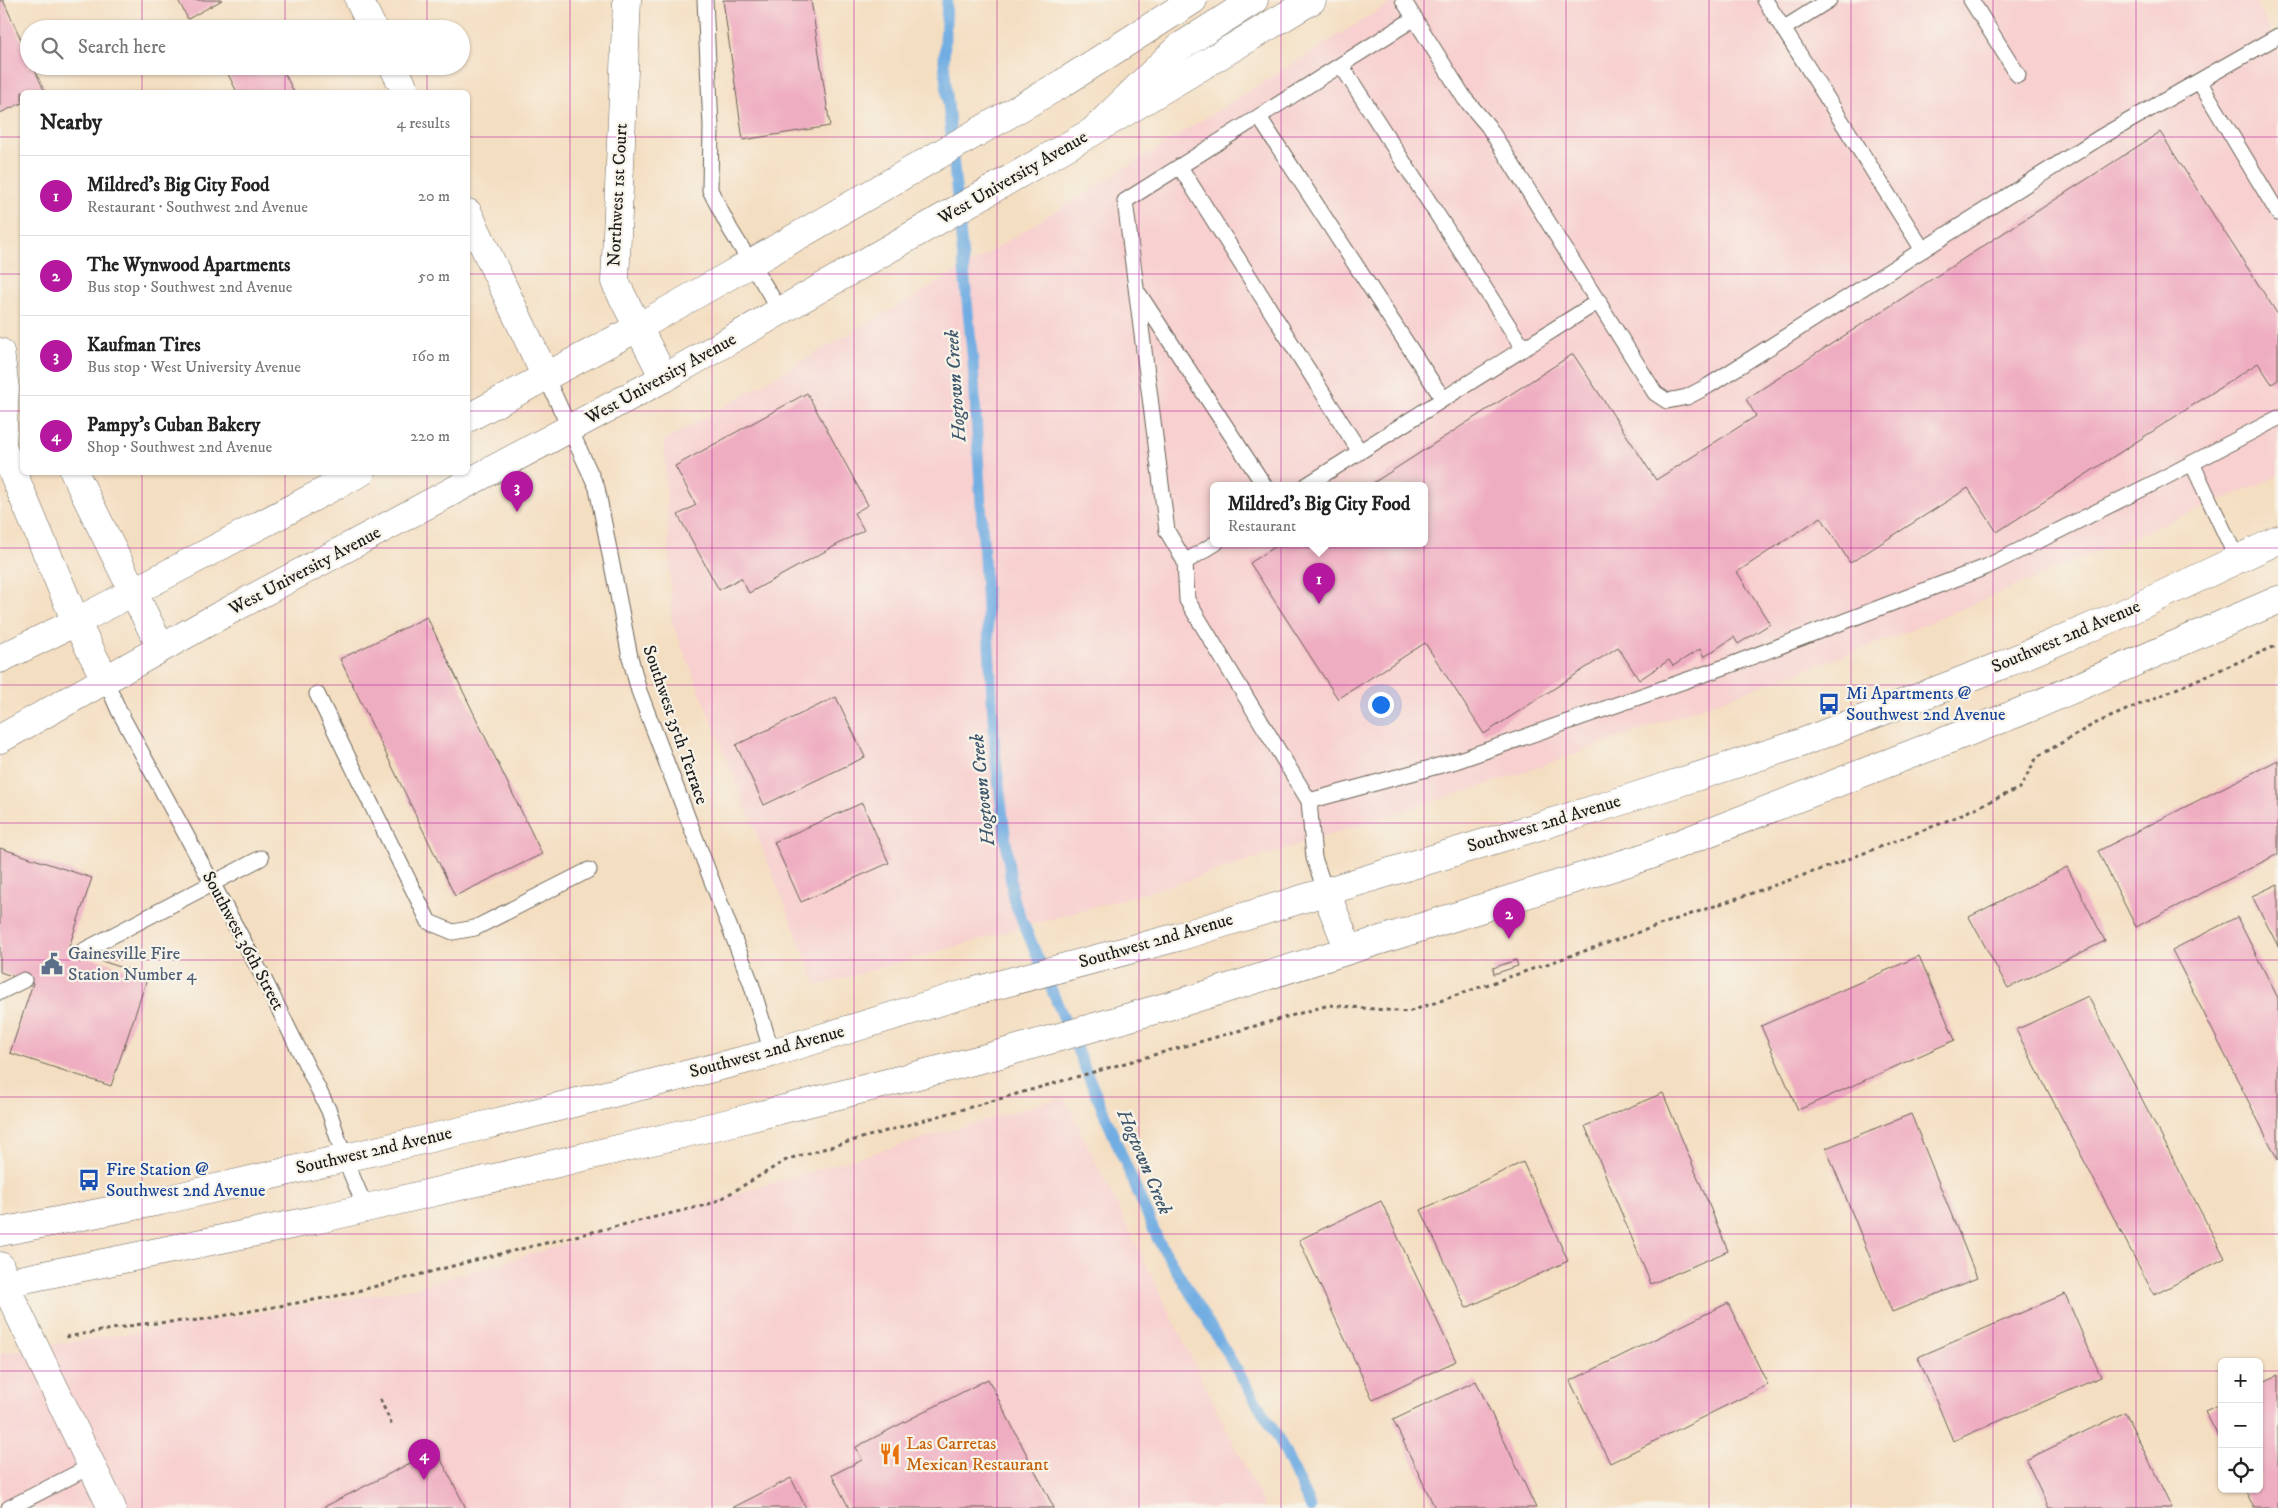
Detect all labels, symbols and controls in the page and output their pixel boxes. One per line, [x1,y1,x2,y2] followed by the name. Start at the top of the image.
[20,20,470,75] search box
[38,34,66,62] icon: search
[78,36,166,59] text: Search here
[40,110,102,136] text: Nearby
[397,113,450,133] text: 4 results
[603,122,633,267] street label: Northwest 1st Court
[933,126,1092,230] street label: West University Avenue
[87,174,270,197] text: Mildred's Big City Food
[53,186,59,206] text: 1
[418,186,450,206] text: 20 m
[87,197,308,217] text: Restaurant · Southwest 2nd Avenue
[87,254,290,277] text: The Wynwood Apartments
[52,266,60,286] text: 2
[418,266,450,286] text: 50 m
[87,277,292,297] text: Bus stop · Southwest 2nd Avenue
[581,328,740,430] street label: West University Avenue
[941,329,971,444] water label: Hogtown Creek
[87,334,200,357] text: Kaufman Tires
[53,346,59,366] text: 3
[412,346,450,366] text: 160 m
[87,357,301,377] text: Bus stop · West University Avenue
[87,414,260,437] text: Pampy's Cuban Bakery
[51,426,61,446] text: 4
[410,426,450,446] text: 220 m
[87,437,272,457] text: Shop · Southwest 2nd Avenue
[501,471,533,512] pin: 3
[1210,482,1428,547] popup
[1228,493,1410,516] text: Mildred's Big City Food
[1228,516,1296,536] text: Restaurant
[224,522,385,621] street label: West University Avenue
[1303,563,1335,604] pin: 1
[1988,596,2144,678] street label: Southwest 2nd Avenue
[637,643,713,807] street label: Southwest 35th Terrace
[1846,683,2006,726] place label: Mi Apartments @ Southwest 2nd Avenue
[1816,691,1842,717] bus stop icon: Mi Apartments @ Southwest 2nd Avenue
[1368,692,1394,718] your location
[966,733,1000,848] water label: Hogtown Creek
[1465,790,1623,858] street label: Southwest 2nd Avenue
[197,868,289,1014] street label: Southwest 36th Street
[1493,898,1525,939] pin: 2
[1076,908,1236,974] street label: Southwest 2nd Avenue
[68,943,197,986] place label: Gainesville Fire Station Number 4
[39,951,65,977] public building icon: Gainesville Fire Station Number 4
[687,1021,847,1083] street label: Southwest 2nd Avenue
[1111,1105,1177,1218] water label: Hogtown Creek
[294,1122,454,1180] street label: Southwest 2nd Avenue
[106,1159,266,1202] place label: Fire Station @ Southwest 2nd Avenue
[76,1167,102,1193] bus stop icon: Fire Station @ Southwest 2nd Avenue
[2218,1358,2263,1493] map controls
[2218,1358,2263,1403] button: +
[2218,1403,2263,1448] button: −
[906,1433,1049,1476] place label: Las Carretas Mexican Restaurant
[408,1439,440,1480] pin: 4
[877,1441,903,1467] restaurant icon: Las Carretas Mexican Restaurant
[2218,1448,2263,1493] button: locate

